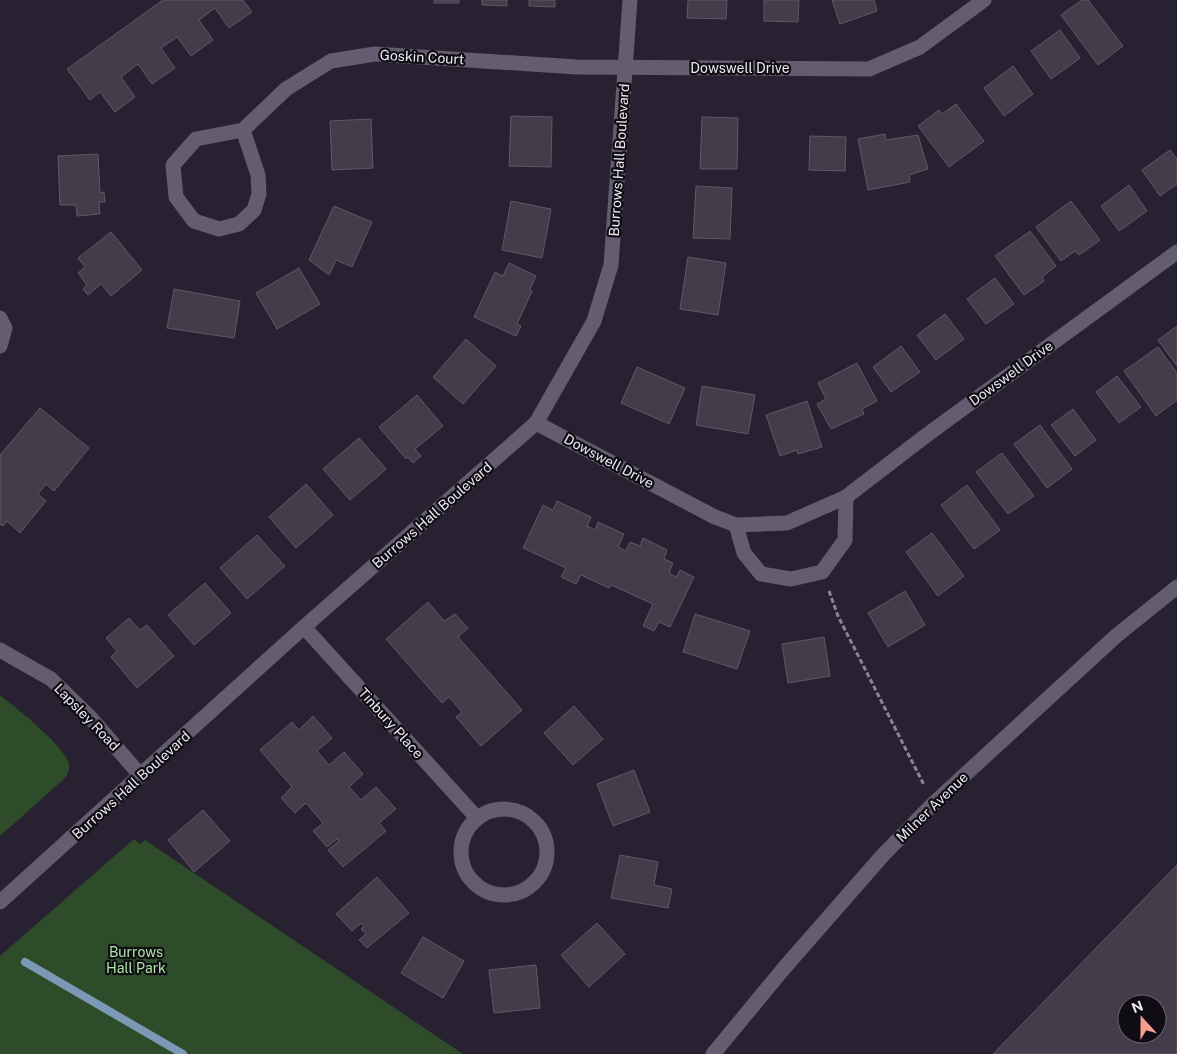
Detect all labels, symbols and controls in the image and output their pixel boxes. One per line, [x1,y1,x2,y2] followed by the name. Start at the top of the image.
[379,47,465,67] street label: Goskin Court
[690,60,790,76] street label: Dowswell Drive
[606,83,632,237] street label: Burrows Hall Boulevard
[966,337,1056,409] street label: Dowswell Drive
[561,431,657,491] street label: Dowswell Drive
[369,459,495,571] street label: Burrows Hall Boulevard
[51,680,123,754] street label: Lapsley Road
[355,684,427,762] street label: Tinbury Place
[69,728,193,842] street label: Burrows Hall Boulevard
[893,769,971,845] street label: Milner Avenue
[106,944,166,976] park label: Burrows Hall Park
[1117,994,1167,1044] north arrow
[1129,997,1145,1016] text: N

